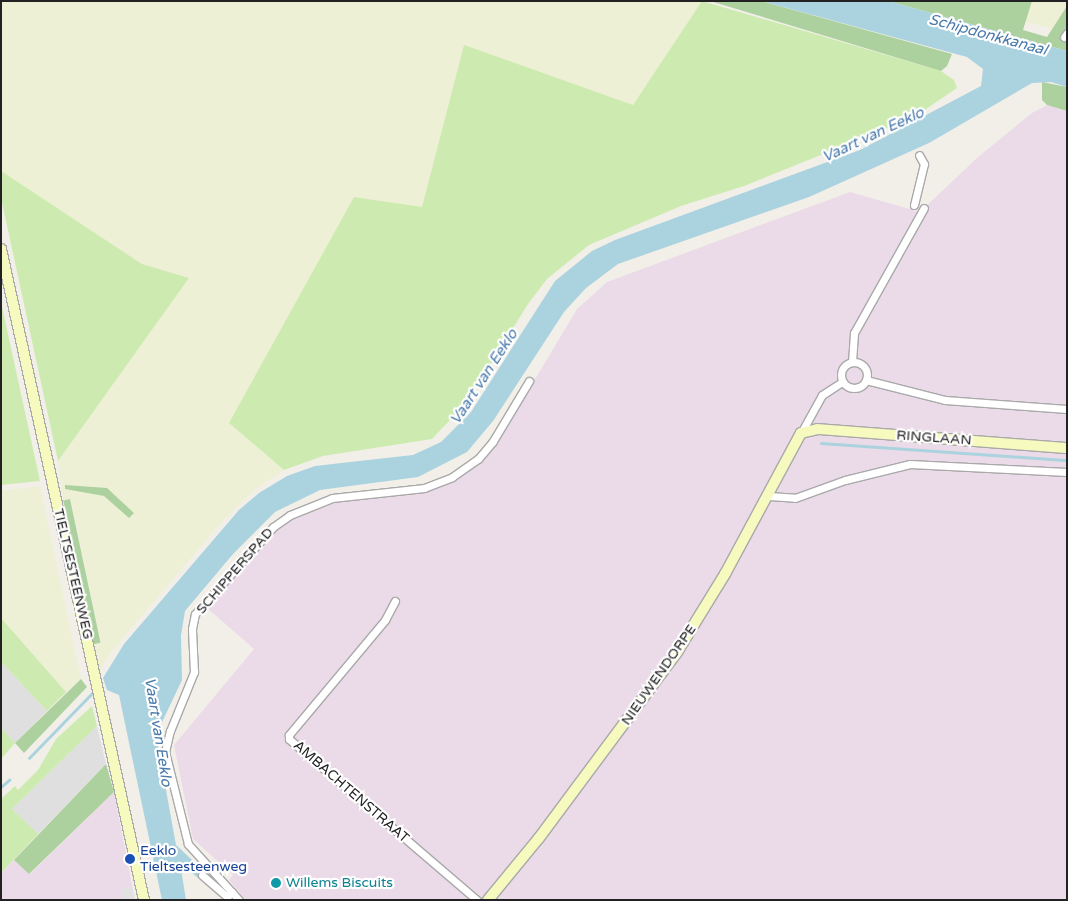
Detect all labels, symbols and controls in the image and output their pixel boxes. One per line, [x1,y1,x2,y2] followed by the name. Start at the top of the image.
[927,11,1049,59] water label: Schipdonkkanaal
[819,104,927,166] water label: Vaart van Eeklo
[446,326,522,428] water label: Vaart van Eeklo
[896,427,972,449] street label: RINGLAAN
[50,507,96,641] street label: TIELTSESTEENWEG
[193,524,277,618] street label: SCHIPPERSPAD
[618,621,700,729] street label: NIEUWENDORPE
[141,676,175,788] water label: Vaart van Eeklo
[290,737,412,847] street label: AMBACHTENSTRAAT
[140,843,247,876] place label: Eeklo Tieltsesteenweg
[124,853,136,865] marker: Eeklo Tieltsesteenweg
[286,875,393,891] place label: Willems Biscuits
[270,877,282,889] marker: Willems Biscuits

